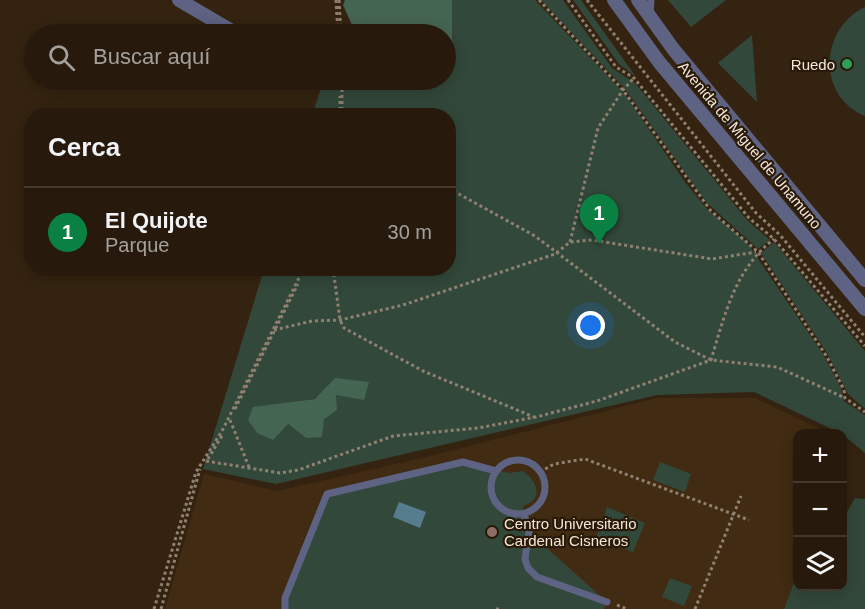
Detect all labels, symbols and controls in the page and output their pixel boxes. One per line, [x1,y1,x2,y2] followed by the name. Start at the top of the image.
[24,24,456,90] search box
[45,41,78,74] icon: search
[93,44,210,69] text: Buscar aquí
[791,56,835,73] place label: Ruedo
[840,57,854,71] marker: Ruedo
[675,58,825,232] street label: Avenida de Miguel de Unamuno
[48,132,120,162] text: Cerca
[580,194,618,244] pin: 1
[105,208,208,233] text: El Quijote
[62,221,73,243] text: 1
[388,221,432,243] text: 30 m
[105,234,170,256] text: Parque
[576,311,605,340] your location
[793,429,847,591] map controls
[793,429,847,483] button: +
[793,483,847,537] button: −
[504,515,637,549] place label: Centro Universitario Cardenal Cisneros
[485,525,499,539] marker: Centro Universitario Cardenal Cisneros
[793,537,847,591] button: layers

